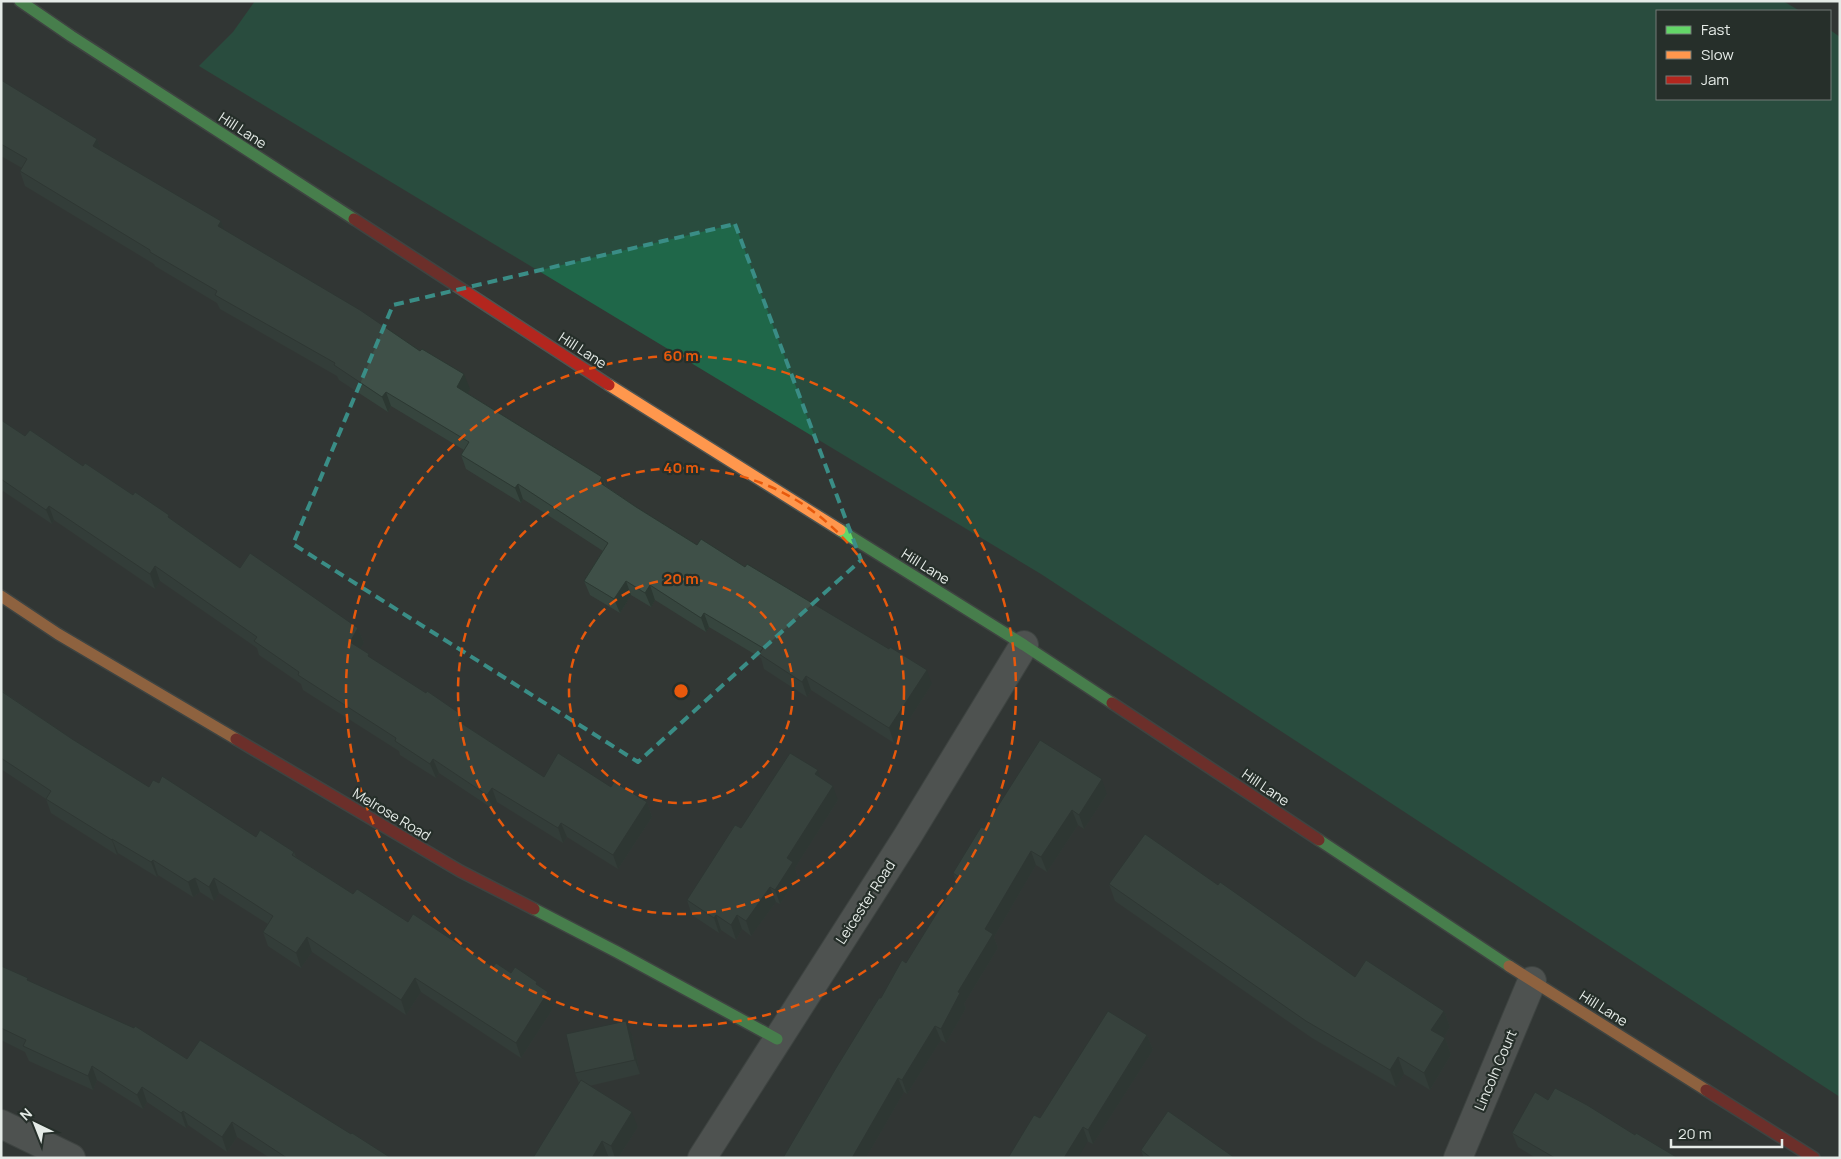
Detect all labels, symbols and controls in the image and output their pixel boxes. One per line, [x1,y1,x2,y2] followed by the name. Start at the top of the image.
[1656,10,1831,100] legend
[1701,19,1730,40] text: Fast
[1701,44,1734,65] text: Slow
[1701,69,1729,90] text: Jam
[215,107,271,153] street label: Hill Lane
[555,327,611,373] street label: Hill Lane
[663,345,699,366] text: 60 m
[663,457,699,478] text: 40 m
[898,544,954,588] street label: Hill Lane
[663,568,699,589] text: 20 m
[672,682,690,700] centre of rings
[1238,764,1294,810] street label: Hill Lane
[349,783,435,845] street label: Melrose Road
[831,856,899,948] street label: Leicester Road
[1576,986,1632,1030] street label: Hill Lane
[1469,1026,1521,1113] street label: Lincoln Court
[10,1099,60,1149] north arrow
[16,1104,36,1125] text: N
[1671,1116,1782,1148] scale bar
[1678,1123,1711,1144] text: 20 m

